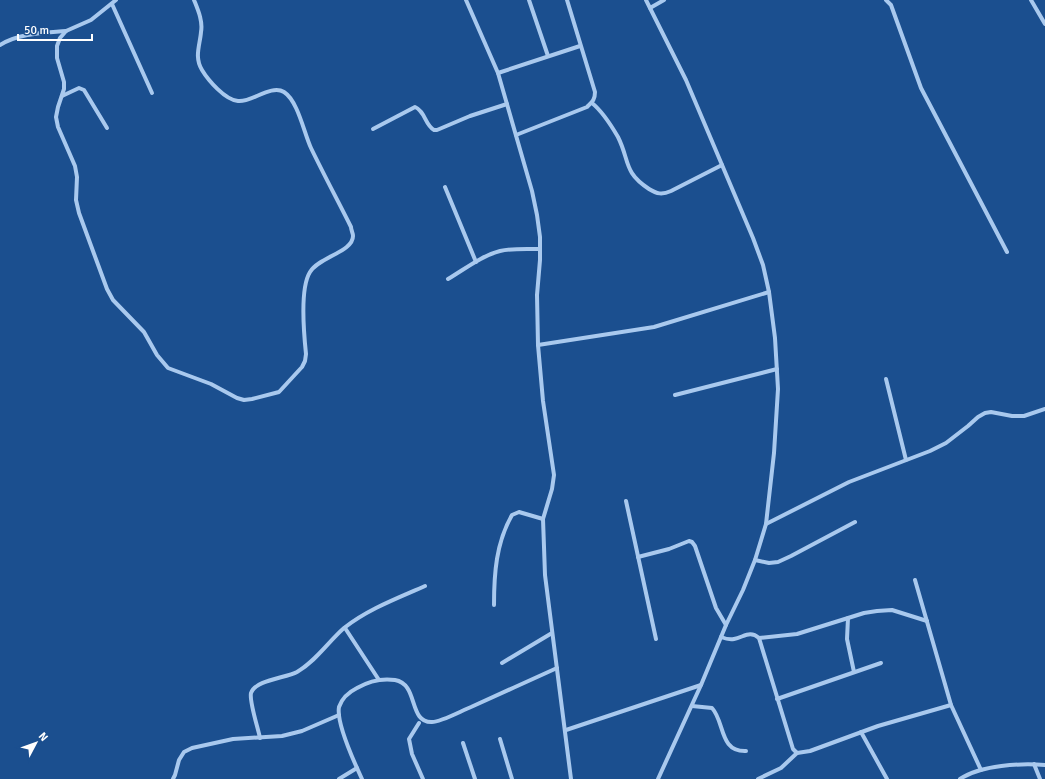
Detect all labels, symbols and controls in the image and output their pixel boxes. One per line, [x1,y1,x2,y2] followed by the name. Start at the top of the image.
[18,16,92,42] scale bar
[24,23,49,38] text: 50 m
[16,723,56,763] north arrow
[36,730,51,744] text: N

